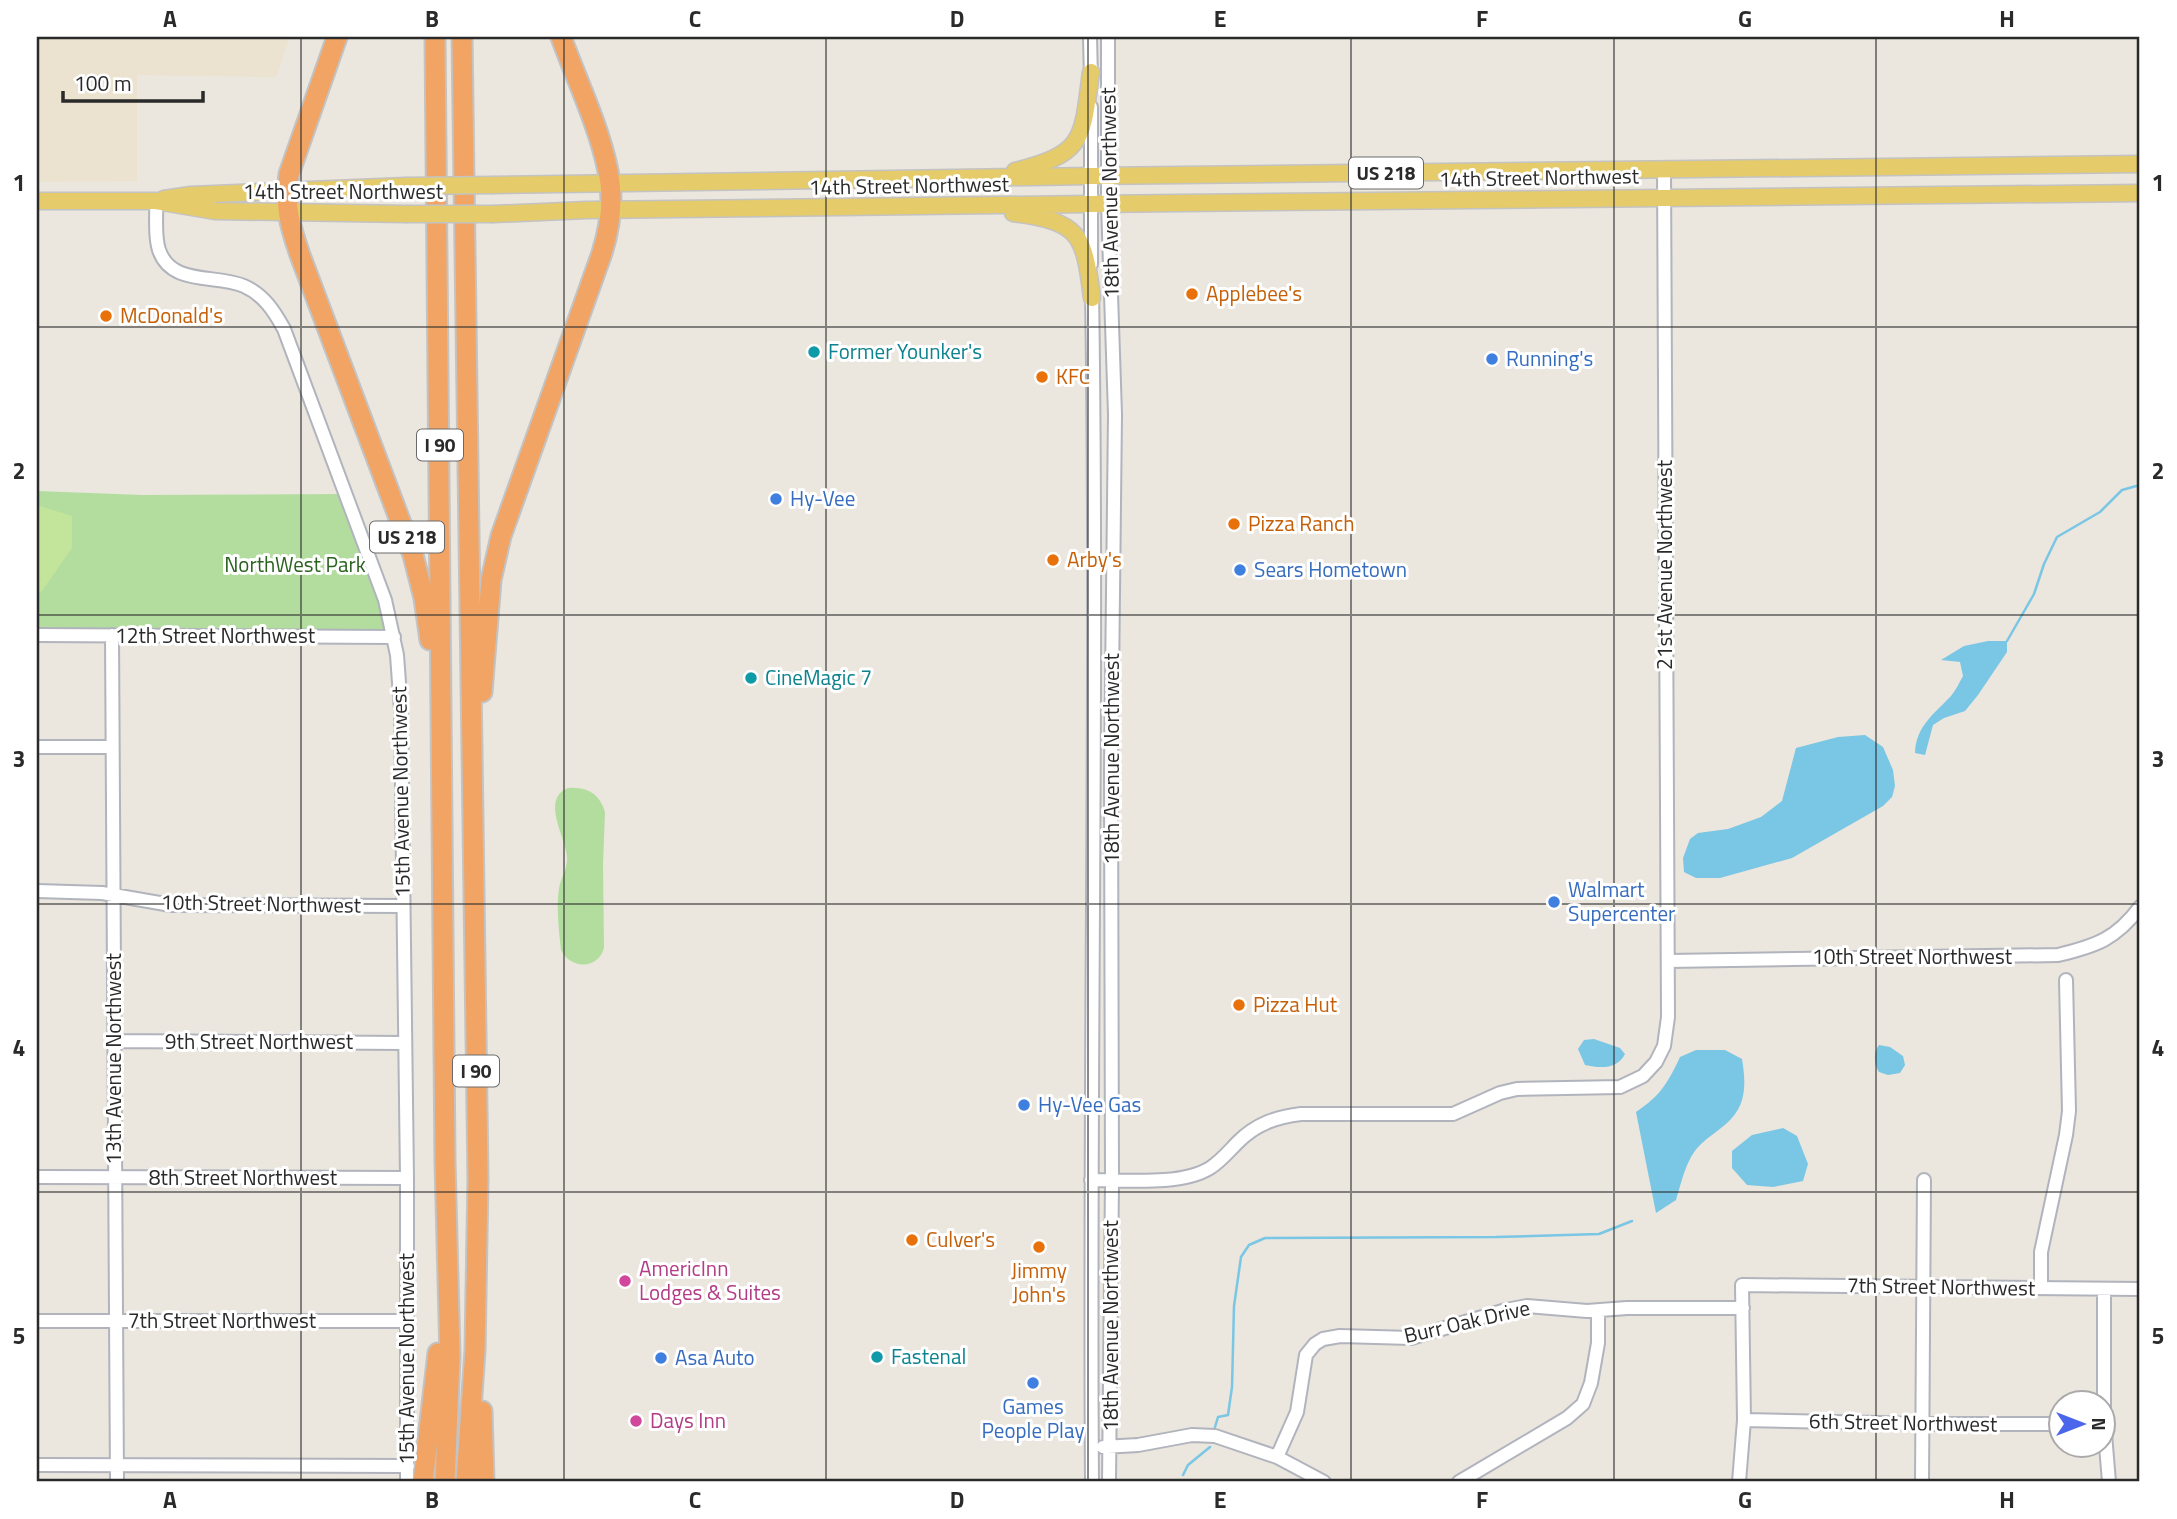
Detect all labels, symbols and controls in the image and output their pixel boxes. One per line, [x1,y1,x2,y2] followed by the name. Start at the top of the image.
[163,1,177,36] text: A
[425,1,439,36] text: B
[689,1,701,36] text: C
[950,1,964,36] text: D
[1214,1,1226,36] text: E
[1476,1,1488,36] text: F
[1738,1,1752,36] text: G
[1999,1,2015,36] text: H
[63,60,203,104] scale bar
[74,67,131,99] text: 100 m
[1091,86,1127,299] street label: 18th Avenue Northwest
[1349,158,1423,188] road number: US 218
[1439,159,1640,195] street label: 14th Street Northwest
[13,165,25,200] text: 1
[2152,165,2164,200] text: 1
[809,167,1010,203] street label: 14th Street Northwest
[243,175,444,207] street label: 14th Street Northwest
[1206,277,1302,309] place label: Applebee's
[1184,286,1200,302] marker: Applebee's
[120,299,223,331] place label: McDonald's
[98,308,114,324] marker: McDonald's
[828,335,982,367] place label: Former Younker's
[1506,342,1593,374] place label: Running's
[806,344,822,360] marker: Former Younker's
[1484,351,1500,367] marker: Running's
[1056,360,1090,392] place label: KFC
[1034,369,1050,385] marker: KFC
[417,430,463,460] road number: I 90
[13,453,25,488] text: 2
[2152,453,2164,488] text: 2
[1648,459,1680,670] street label: 21st Avenue Northwest
[790,482,855,514] place label: Hy-Vee
[768,491,784,507] marker: Hy-Vee
[1248,507,1354,539] place label: Pizza Ranch
[1226,516,1242,532] marker: Pizza Ranch
[370,522,444,552] road number: US 218
[1067,543,1122,575] place label: Arby's
[224,548,366,580] park label: NorthWest Park
[1045,552,1061,568] marker: Arby's
[1254,553,1407,585] place label: Sears Hometown
[1232,562,1248,578] marker: Sears Hometown
[115,619,316,651] street label: 12th Street Northwest
[1095,653,1127,865] street label: 18th Avenue Northwest
[765,661,872,693] place label: CineMagic 7
[743,670,759,686] marker: CineMagic 7
[382,685,418,898] street label: 15th Avenue Northwest
[13,741,25,776] text: 3
[2152,741,2164,776] text: 3
[1568,873,1675,929] place label: Walmart Supercenter
[161,885,362,921] street label: 10th Street Northwest
[1546,894,1562,910] marker: Walmart Supercenter
[1812,940,2013,972] street label: 10th Street Northwest
[97,953,129,1165] street label: 13th Avenue Northwest
[1253,988,1338,1020] place label: Pizza Hut
[1231,997,1247,1013] marker: Pizza Hut
[165,1025,354,1057] street label: 9th Street Northwest
[13,1030,25,1065] text: 4
[2152,1030,2164,1065] text: 4
[453,1056,499,1086] road number: I 90
[1038,1088,1141,1120] place label: Hy-Vee Gas
[1016,1097,1032,1113] marker: Hy-Vee Gas
[149,1161,338,1193] street label: 8th Street Northwest
[1094,1220,1126,1432] street label: 18th Avenue Northwest
[926,1223,995,1255] place label: Culver's
[904,1232,920,1248] marker: Culver's
[1031,1239,1047,1255] marker: Jimmy John's
[639,1252,781,1308] place label: AmericInn Lodges & Suites
[390,1253,422,1465] street label: 15th Avenue Northwest
[1011,1254,1067,1310] place label: Jimmy John's
[1847,1268,2036,1304] street label: 7th Street Northwest
[617,1273,633,1289] marker: AmericInn Lodges & Suites
[1401,1291,1533,1351] street label: Burr Oak Drive
[128,1304,317,1336] street label: 7th Street Northwest
[13,1318,25,1353] text: 5
[2152,1318,2164,1353] text: 5
[891,1340,966,1372] place label: Fastenal
[675,1341,755,1373] place label: Asa Auto
[869,1349,885,1365] marker: Fastenal
[653,1350,669,1366] marker: Asa Auto
[1025,1375,1041,1391] marker: Games People Play
[981,1390,1085,1446] place label: Games People Play
[2048,1390,2118,1460] north arrow
[650,1404,726,1436] place label: Days Inn
[1809,1404,1998,1440] street label: 6th Street Northwest
[628,1413,644,1429] marker: Days Inn
[2085,1417,2114,1431] text: N
[163,1482,177,1517] text: A
[425,1482,439,1517] text: B
[689,1482,701,1517] text: C
[950,1482,964,1517] text: D
[1214,1482,1226,1517] text: E
[1476,1482,1488,1517] text: F
[1738,1482,1752,1517] text: G
[1999,1482,2015,1517] text: H

